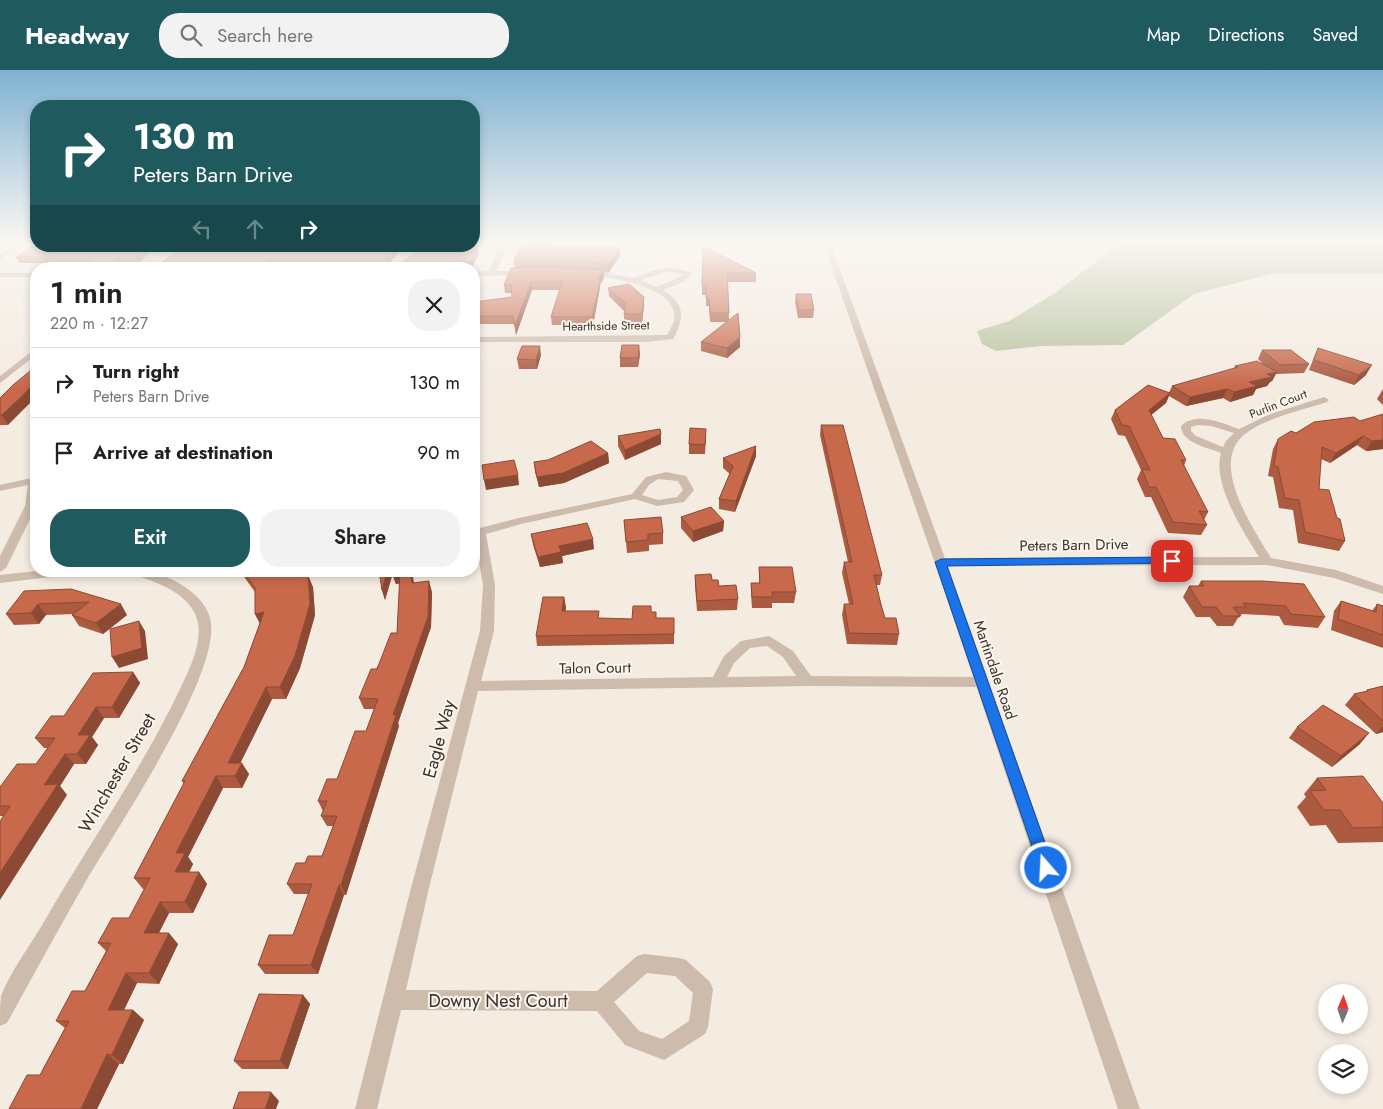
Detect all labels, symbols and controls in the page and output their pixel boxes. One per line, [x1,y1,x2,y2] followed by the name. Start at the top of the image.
[159,13,509,58] search box
[25,18,129,53] text: Headway
[177,21,205,49] icon: search
[217,22,313,49] text: Search here
[1147,22,1180,48] text: Map
[1208,22,1284,48] text: Directions
[1312,22,1358,48] text: Saved
[133,112,235,162] text: 130 m
[50,120,115,185] icon: right
[133,158,293,190] text: Peters Barn Drive
[188,215,216,243] icon: left
[241,215,269,243] icon: ahead
[294,215,322,243] icon: right
[50,271,123,314] text: 1 min
[408,279,460,331] button: close
[50,312,148,335] text: 220 m · 12:27
[562,316,650,336] street label: Hearthside Street
[93,358,179,385] text: Turn right
[50,369,78,397] icon: right
[409,369,460,396] text: 130 m
[93,385,209,408] text: Peters Barn Drive
[1246,385,1310,423] street label: Purlin Court
[50,439,78,467] icon: arrive
[93,439,273,466] text: Arrive at destination
[417,439,460,466] text: 90 m
[50,509,250,567] button: Exit
[260,509,460,567] button: Share
[1019,533,1129,557] street label: Peters Barn Drive
[1151,540,1193,582] pin
[1158,547,1186,575] icon: arrive
[968,617,1022,723] street label: Martindale Road
[559,656,631,680] street label: Talon Court
[416,697,462,781] street label: Eagle Way
[72,708,162,838] street label: Winchester Street
[1019,841,1071,893] position arrow
[1318,984,1368,1034] north arrow
[1318,984,1368,1094] map controls
[428,988,568,1014] street label: Downy Nest Court
[1318,1044,1368,1094] button: layers

